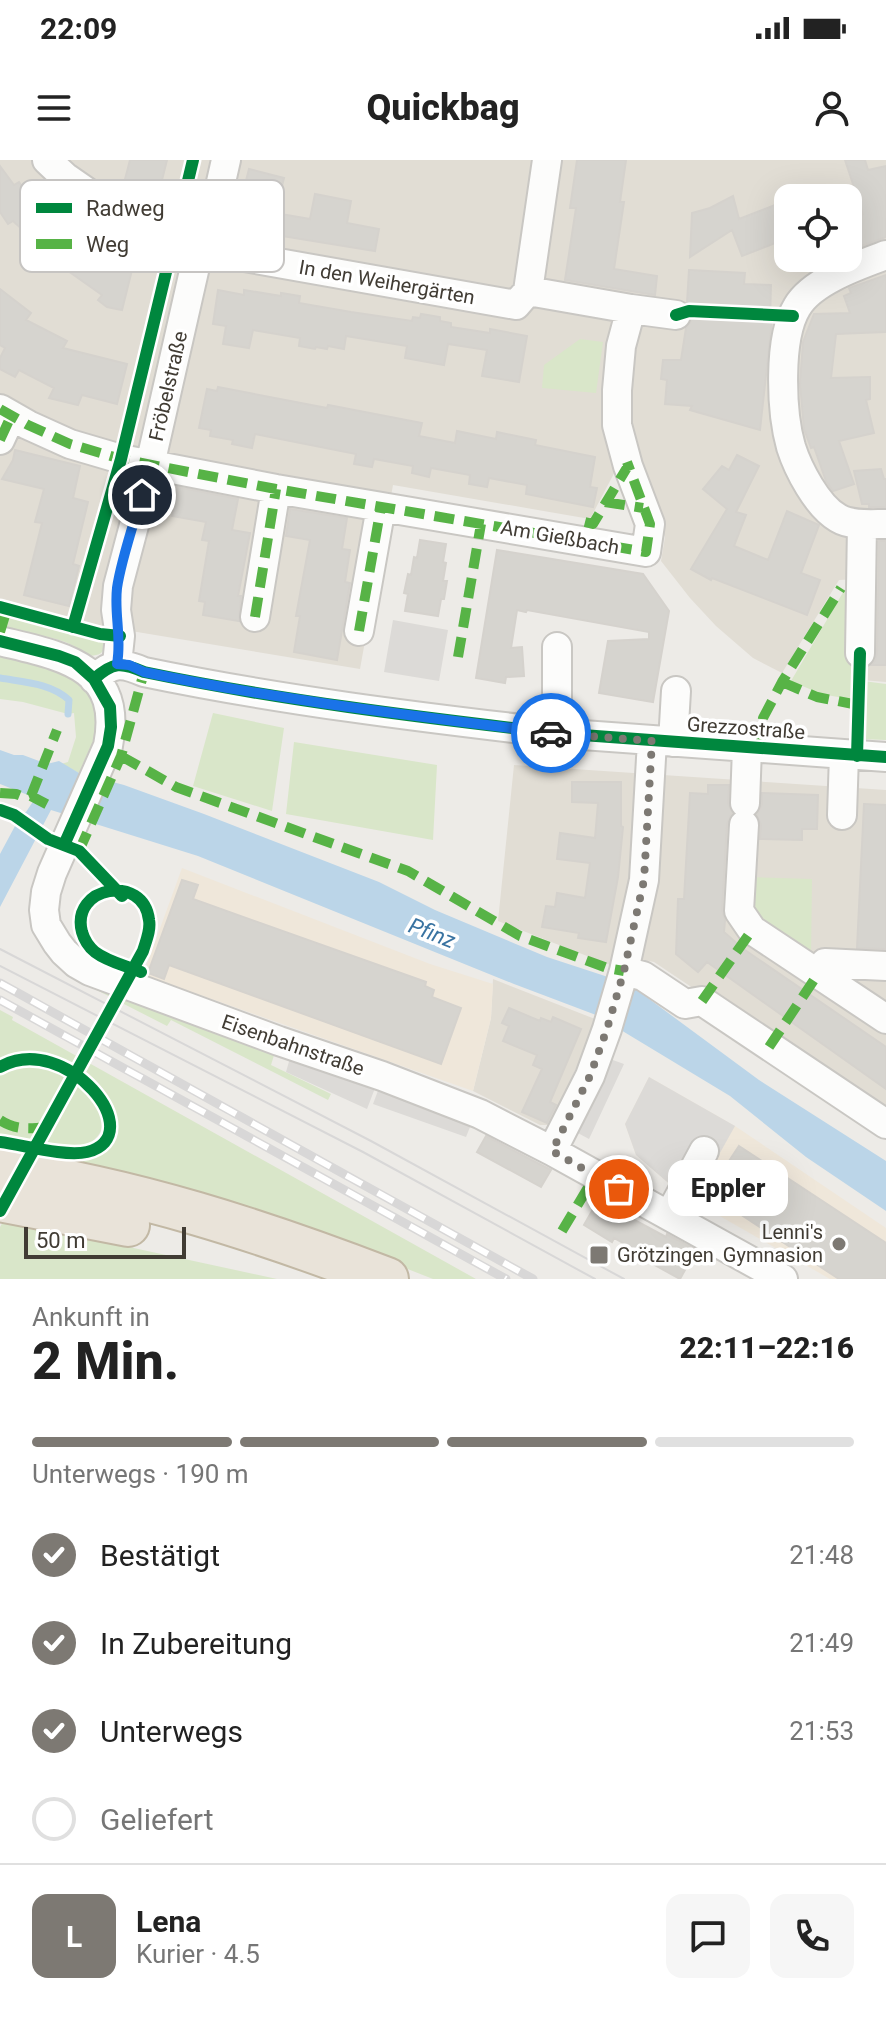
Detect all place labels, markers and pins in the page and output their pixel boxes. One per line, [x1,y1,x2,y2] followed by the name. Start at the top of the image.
[108,461,176,529] pin
[585,1155,653,1223] pin
[667,1161,787,1217] callout: Eppler
[723,1220,823,1267] place label: Lenni's Gymnasion
[830,1235,848,1253] marker: Lenni's Gymnasion
[617,1243,714,1267] place label: Grötzingen
[588,1244,610,1266] marker: Grötzingen

